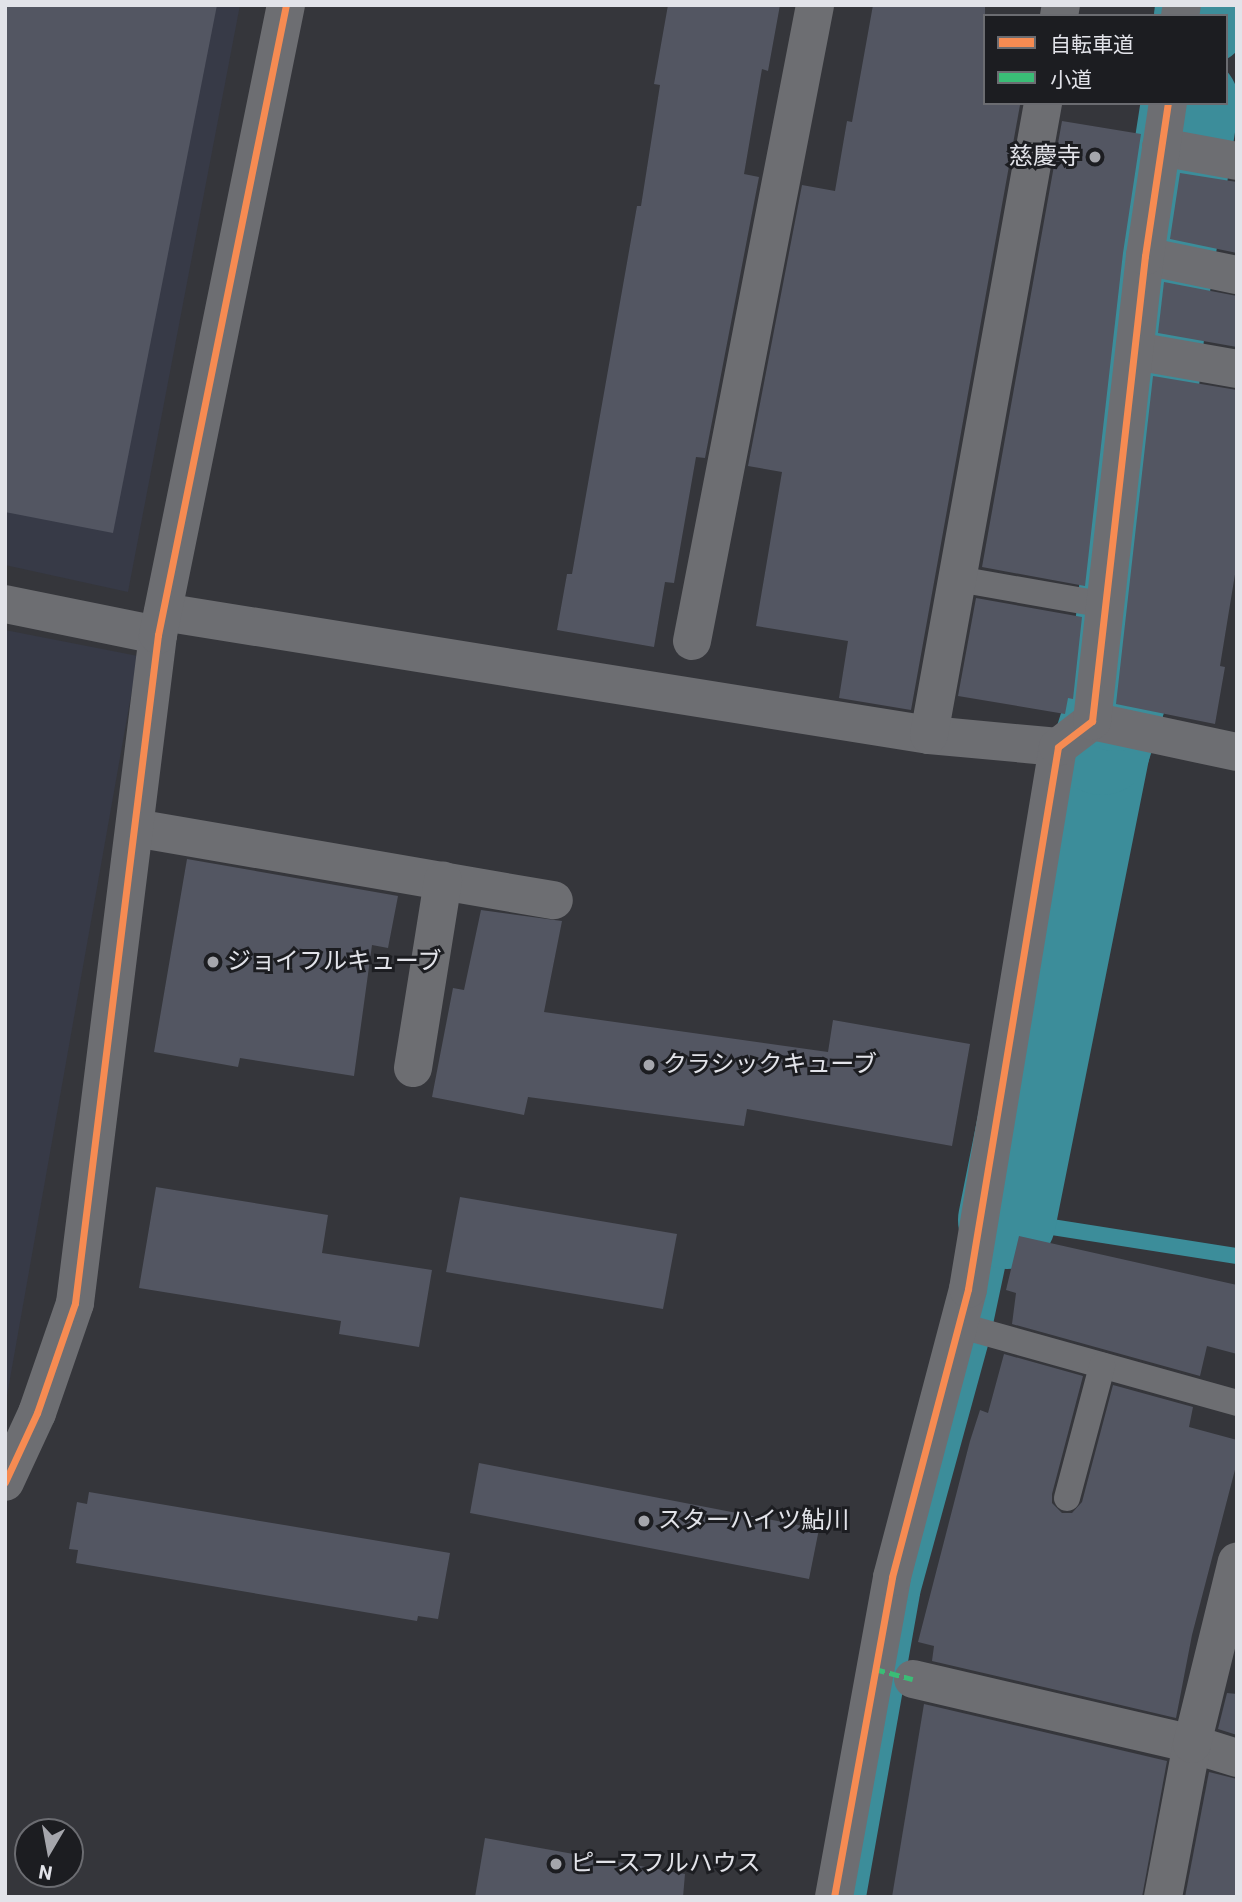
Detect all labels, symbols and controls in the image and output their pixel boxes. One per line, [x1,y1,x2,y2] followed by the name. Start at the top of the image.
[983,14,1228,105] legend
[1050,33,1134,57] text: 自転車道
[1050,68,1092,92] text: 小道
[1009,143,1081,171] place label: 慈慶寺
[1087,149,1103,165] marker: 慈慶寺
[227,948,443,976] place label: ジョイフルキューブ
[205,954,221,970] marker: ジョイフルキューブ
[663,1051,879,1079] place label: クラシックキューブ
[641,1057,657,1073] marker: クラシックキューブ
[658,1507,850,1535] place label: スターハイツ鮎川
[636,1513,652,1529] marker: スターハイツ鮎川
[14,1818,84,1888] north arrow
[570,1850,762,1878] place label: ピースフルハウス
[548,1856,564,1872] marker: ピースフルハウス
[37,1860,54,1885] text: N

